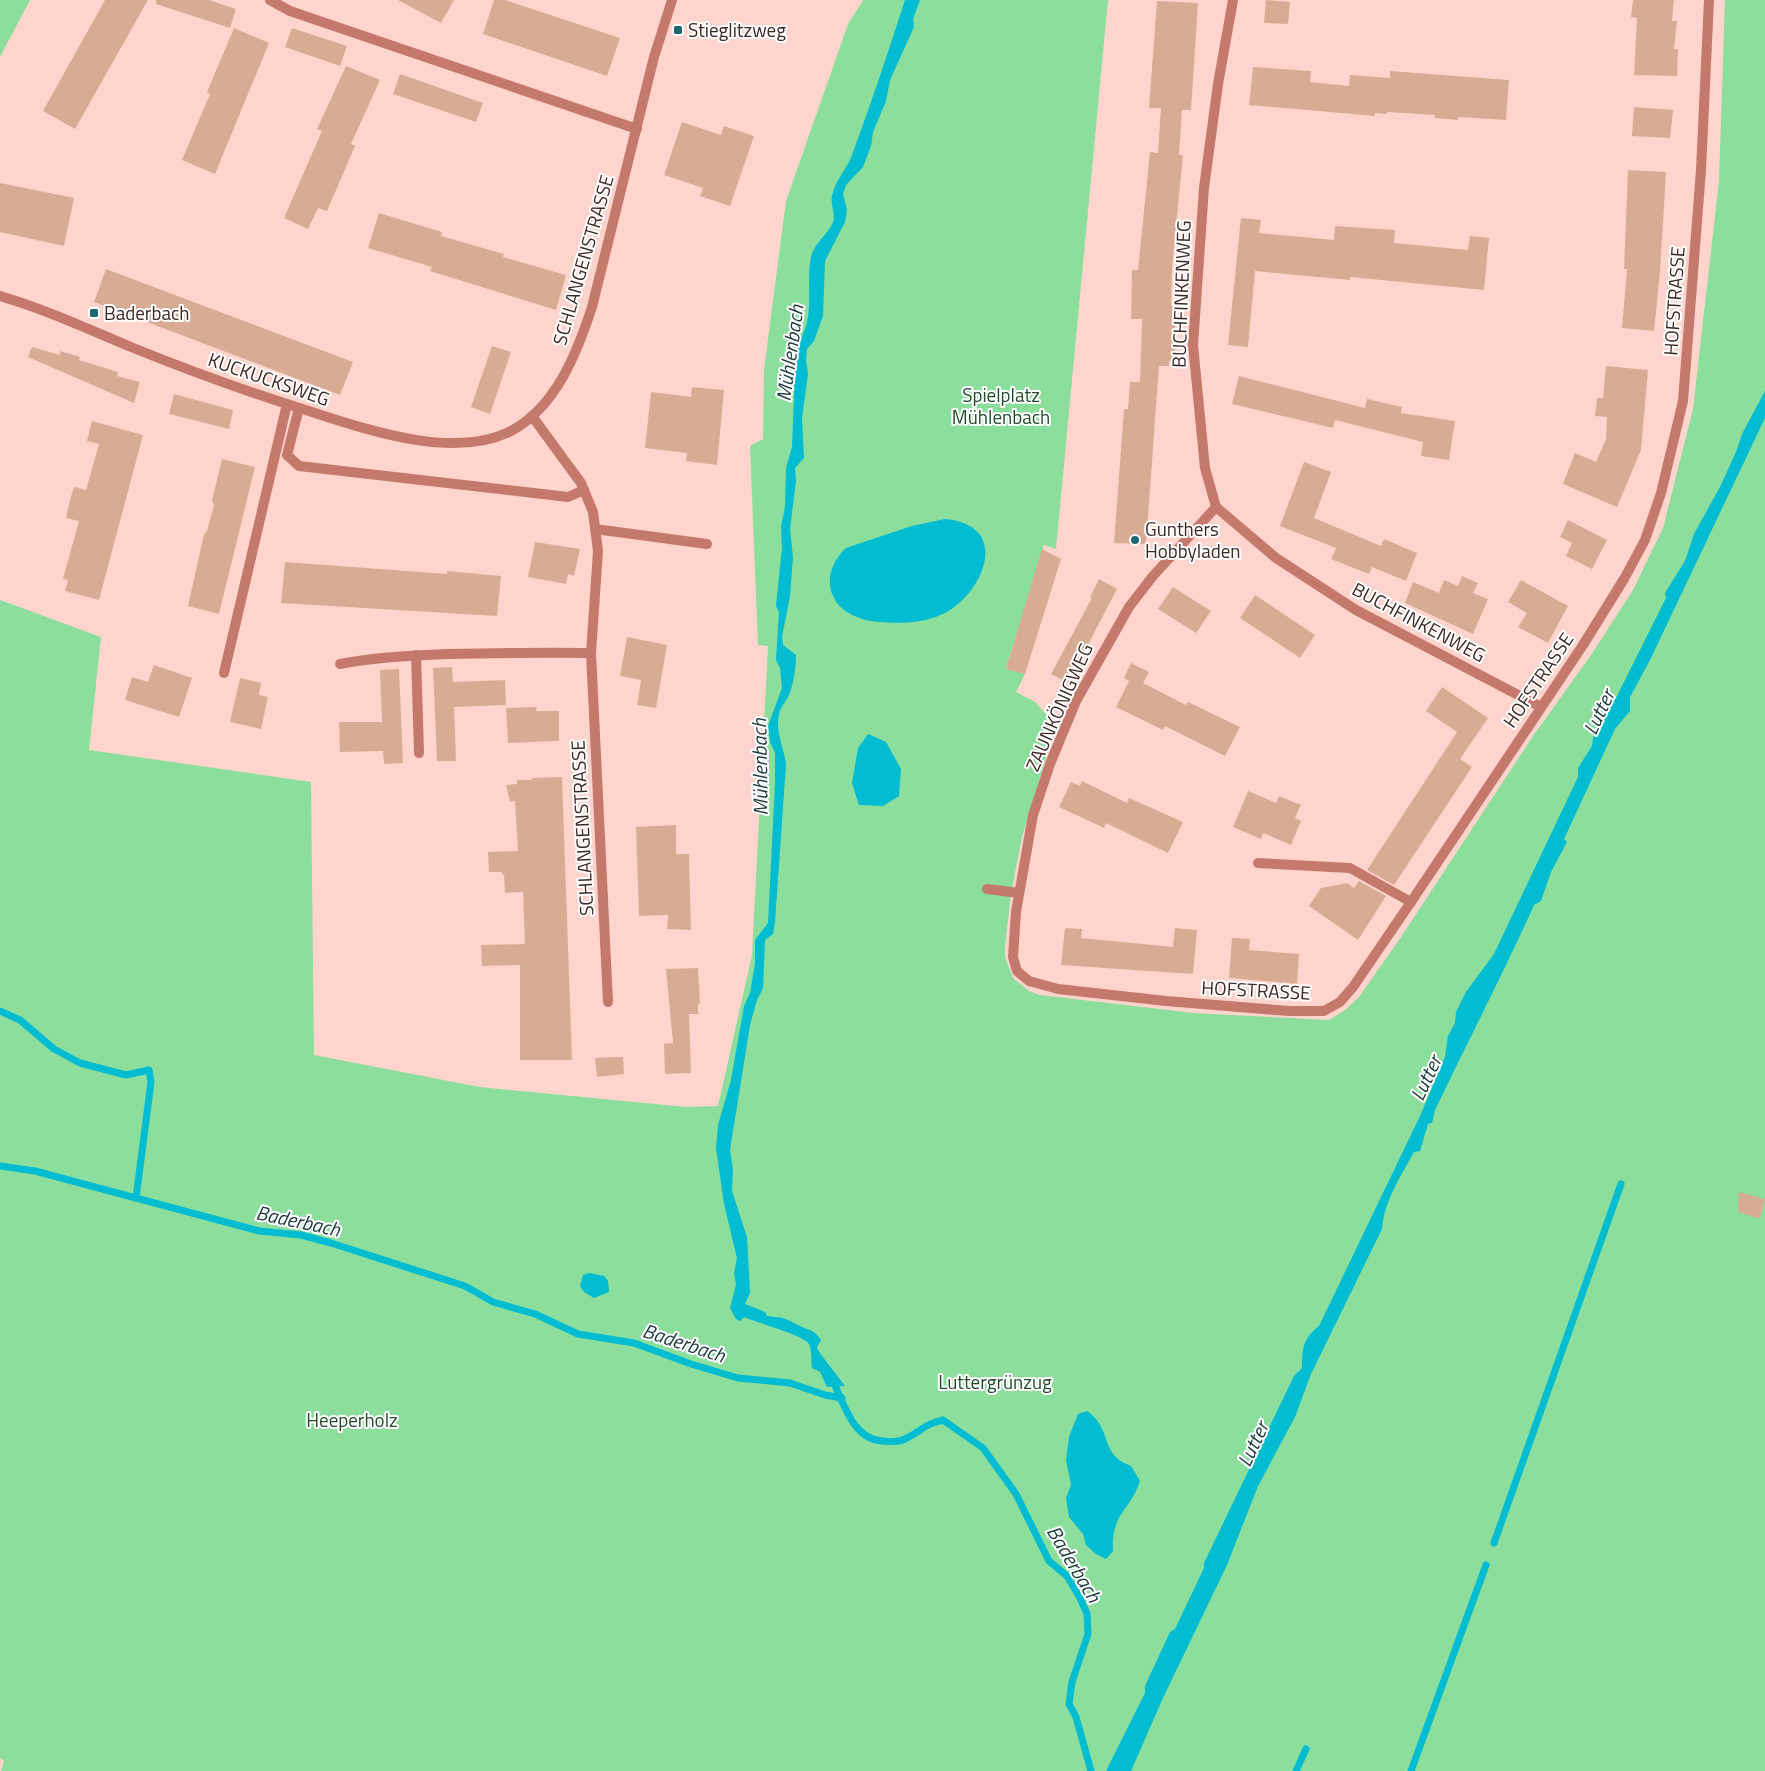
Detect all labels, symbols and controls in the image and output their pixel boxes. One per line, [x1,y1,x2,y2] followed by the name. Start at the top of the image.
[688,15,786,44] place label: Stieglitzweg
[672,24,684,36] marker: Stieglitzweg
[544,171,621,348] street label: SCHLANGENSTRASSE
[1163,220,1198,368] street label: BUCHFINKENWEG
[1655,245,1692,357] street label: HOFSTRASSE
[104,298,189,327] place label: Baderbach
[767,302,812,403] water label: Mühlenbach
[88,307,100,319] marker: Baderbach
[205,344,334,413] street label: KUCKUCKSWEG
[952,380,1050,431] park label: Spielplatz Mühlenbach
[1145,514,1241,565] place label: Gunthers Hobbyladen
[1129,534,1141,546] marker: Gunthers Hobbyladen
[1347,574,1491,669] street label: BUCHFINKENWEG
[1495,626,1580,733] street label: HOFSTRASSE
[1017,638,1100,776] street label: ZAUNKÖNIGWEG
[1575,682,1624,740] water label: Lutter
[743,717,776,816] water label: Mühlenbach
[562,739,601,917] street label: SCHLANGENSTRASSE
[1201,972,1311,1007] street label: HOFSTRASSE
[1402,1048,1451,1106] water label: Lutter
[253,1196,344,1245] water label: Baderbach
[639,1315,730,1371] water label: Baderbach
[938,1367,1052,1396] park label: Luttergrünzug
[306,1405,398,1434] park label: Heeperholz
[1229,1414,1278,1472] water label: Lutter
[1039,1519,1110,1609] water label: Baderbach

